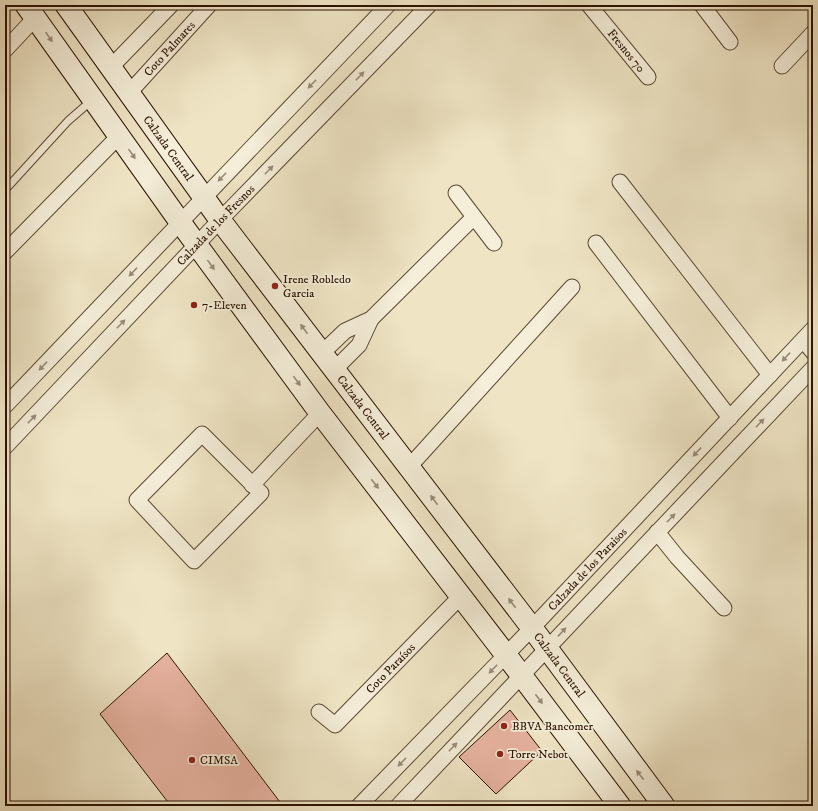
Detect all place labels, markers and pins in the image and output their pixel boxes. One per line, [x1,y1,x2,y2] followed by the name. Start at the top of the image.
[283,272,351,301] place label: Irene Robledo Garcia
[270,281,280,291] marker: Irene Robledo Garcia
[202,298,247,313] place label: 7-Eleven
[189,300,199,310] marker: 7-Eleven
[512,719,593,734] place label: BBVA Bancomer
[499,721,509,731] marker: BBVA Bancomer
[508,747,568,762] place label: Torre Nebot
[495,749,505,759] marker: Torre Nebot
[200,753,238,768] place label: CIMSA
[187,755,197,765] marker: CIMSA

